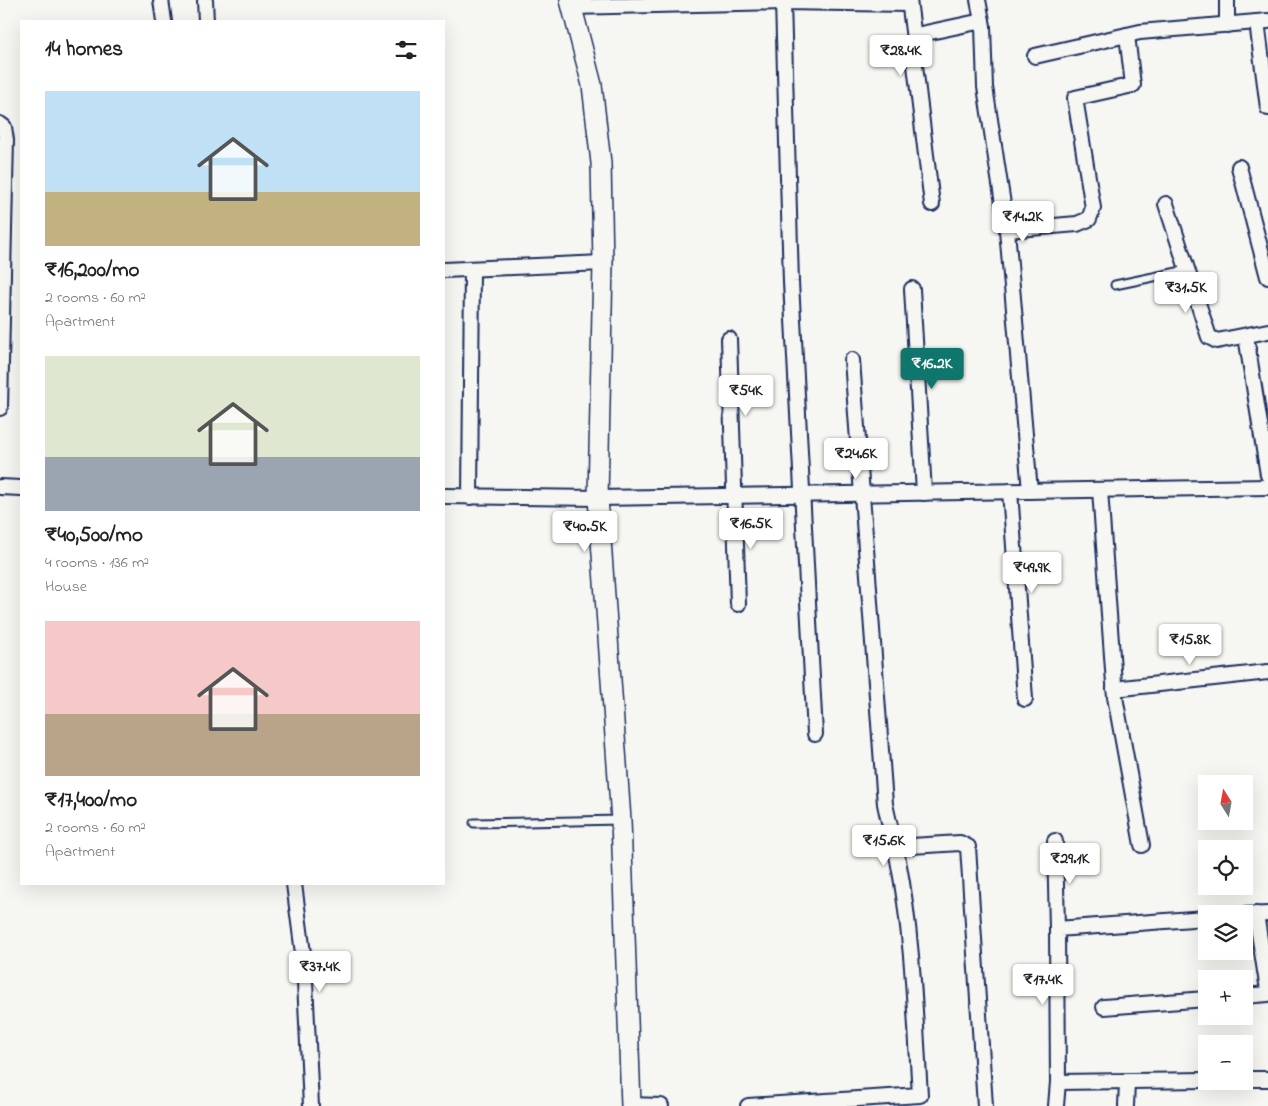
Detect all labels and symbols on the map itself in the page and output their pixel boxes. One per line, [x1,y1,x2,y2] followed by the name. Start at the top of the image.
[860,34,942,77] pin: ₹28.4K
[982,200,1064,243] pin: ₹14.2K
[1145,272,1227,314] pin: ₹31.5K
[891,348,973,390] pin: ₹16.2K
[716,374,776,417] pin: ₹54K
[815,438,897,480] pin: ₹24.6K
[710,508,792,550] pin: ₹16.5K
[544,510,626,553] pin: ₹40.5K
[991,552,1073,594] pin: ₹49.9K
[1149,624,1231,666] pin: ₹15.8K
[1198,775,1252,830] north arrow
[843,824,925,867] pin: ₹15.6K
[1029,842,1111,885] pin: ₹29.1K
[279,950,361,993] pin: ₹37.4K
[1002,964,1084,1006] pin: ₹17.4K

